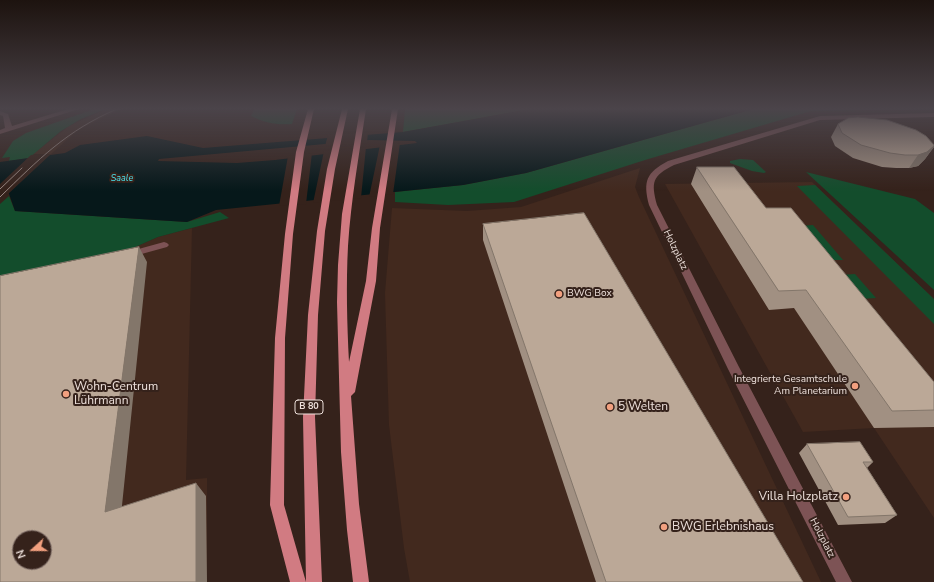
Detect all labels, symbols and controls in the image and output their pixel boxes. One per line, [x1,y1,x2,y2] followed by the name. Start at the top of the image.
[111,174,133,184] water label: Saale
[660,228,690,272] street label: Holzplatz
[567,288,612,300] place label: BWG Box
[554,289,564,299] marker: BWG Box
[734,374,847,398] place label: Integrierte Gesamtschule Am Planetarium
[74,380,158,408] place label: Wohn-Centrum Lührmann
[850,381,860,391] marker: Integrierte Gesamtschule Am Planetarium
[61,389,71,399] marker: Wohn-Centrum Lührmann
[295,400,323,414] road number: B 80
[618,400,668,414] place label: 5 Welten
[605,402,615,412] marker: 5 Welten
[759,490,838,504] place label: Villa Holzplatz
[841,492,851,502] marker: Villa Holzplatz
[807,516,837,560] street label: Holzplatz
[672,520,774,534] place label: BWG Erlebnishaus
[659,522,669,532] marker: BWG Erlebnishaus
[12,530,52,570] north arrow
[13,548,30,561] text: N

